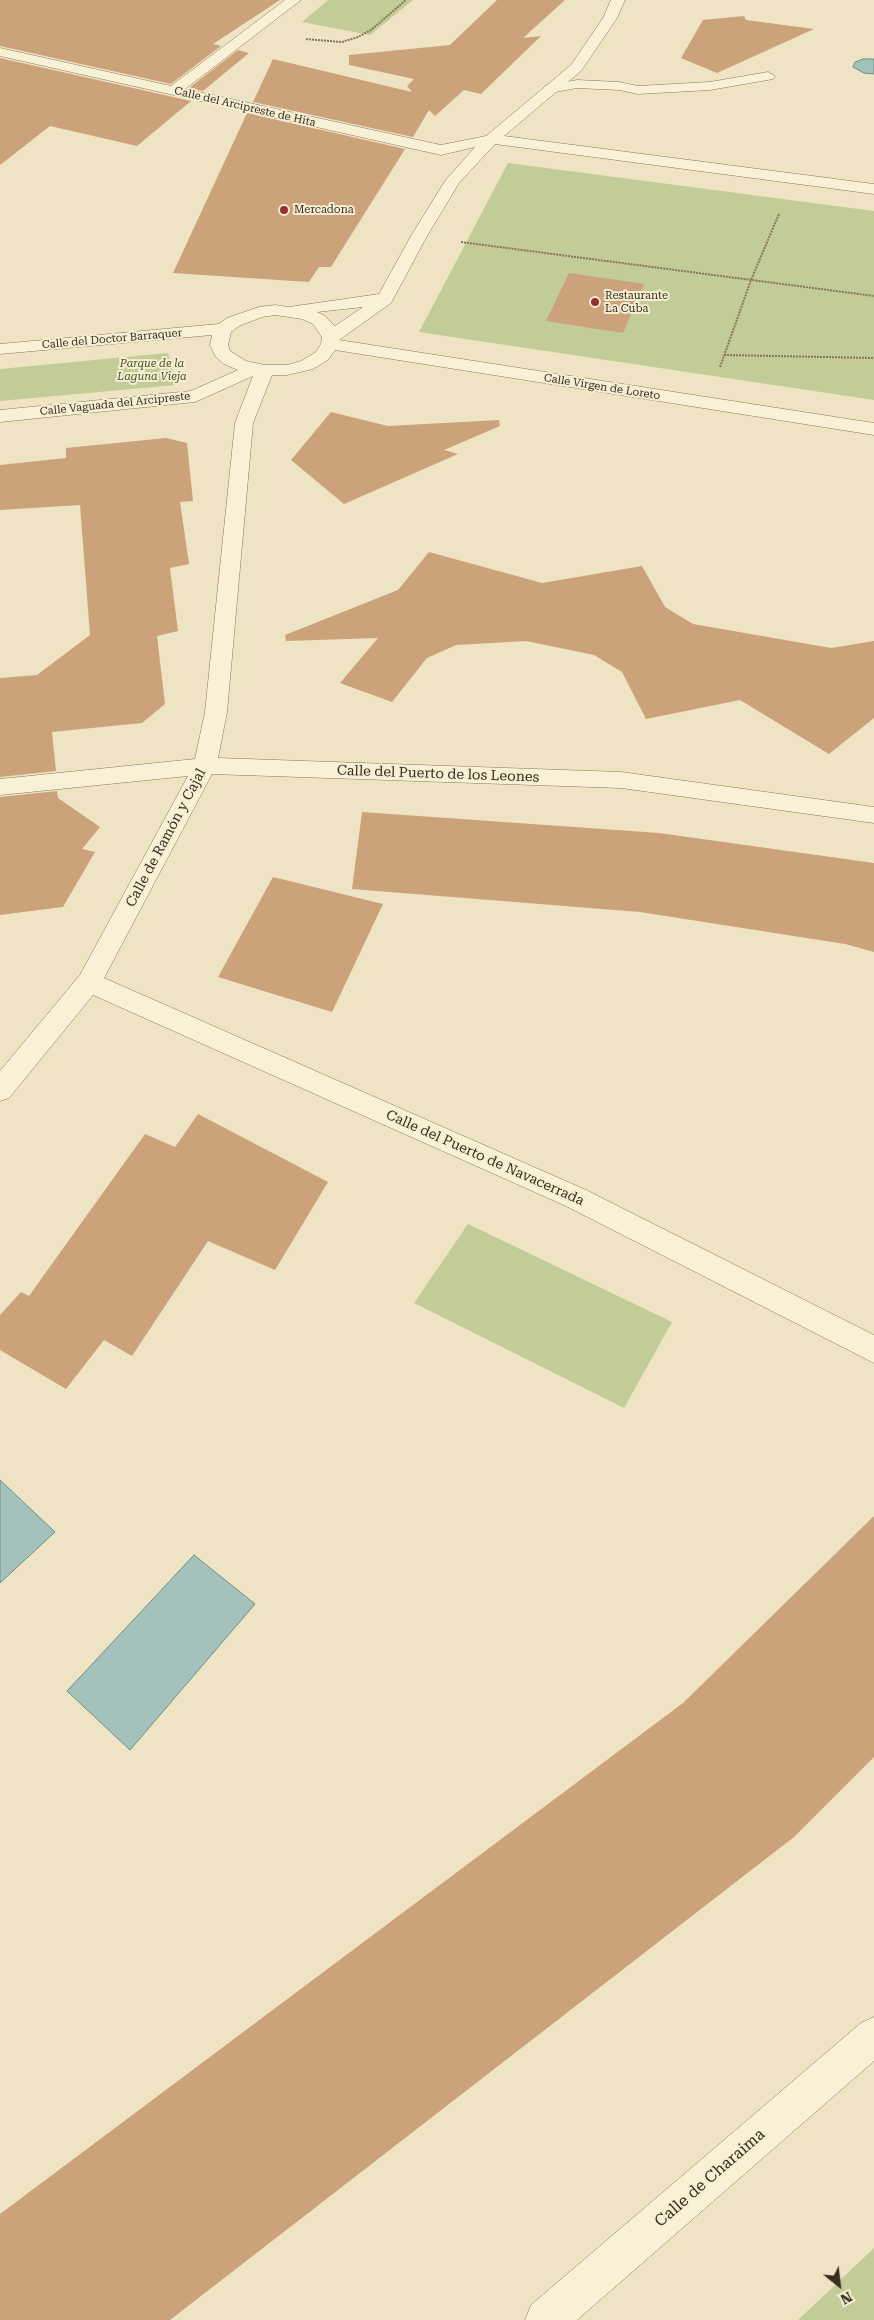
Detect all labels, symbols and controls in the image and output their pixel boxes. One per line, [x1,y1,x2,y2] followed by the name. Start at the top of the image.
[173,84,317,130] street label: Calle del Arcipreste de Hita
[294,203,354,217] place label: Mercadona
[278,204,290,216] marker: Mercadona
[605,289,668,315] place label: Restaurante La Cuba
[589,296,601,308] marker: Restaurante La Cuba
[41,326,183,352] street label: Calle del Doctor Barraquer
[117,357,187,383] park label: Parque de la Laguna Vieja
[543,371,661,403] street label: Calle Virgen de Loreto
[39,390,191,418] street label: Calle Vaguada del Arcipreste
[337,762,539,786] street label: Calle del Puerto de los Leones
[122,766,210,910] street label: Calle de Ramón y Cajal
[383,1107,587,1209] street label: Calle del Puerto de Navacerrada
[651,2125,769,2231] street label: Calle de Charaima
[814,2260,864,2310] north arrow
[838,2289,855,2308] text: N

